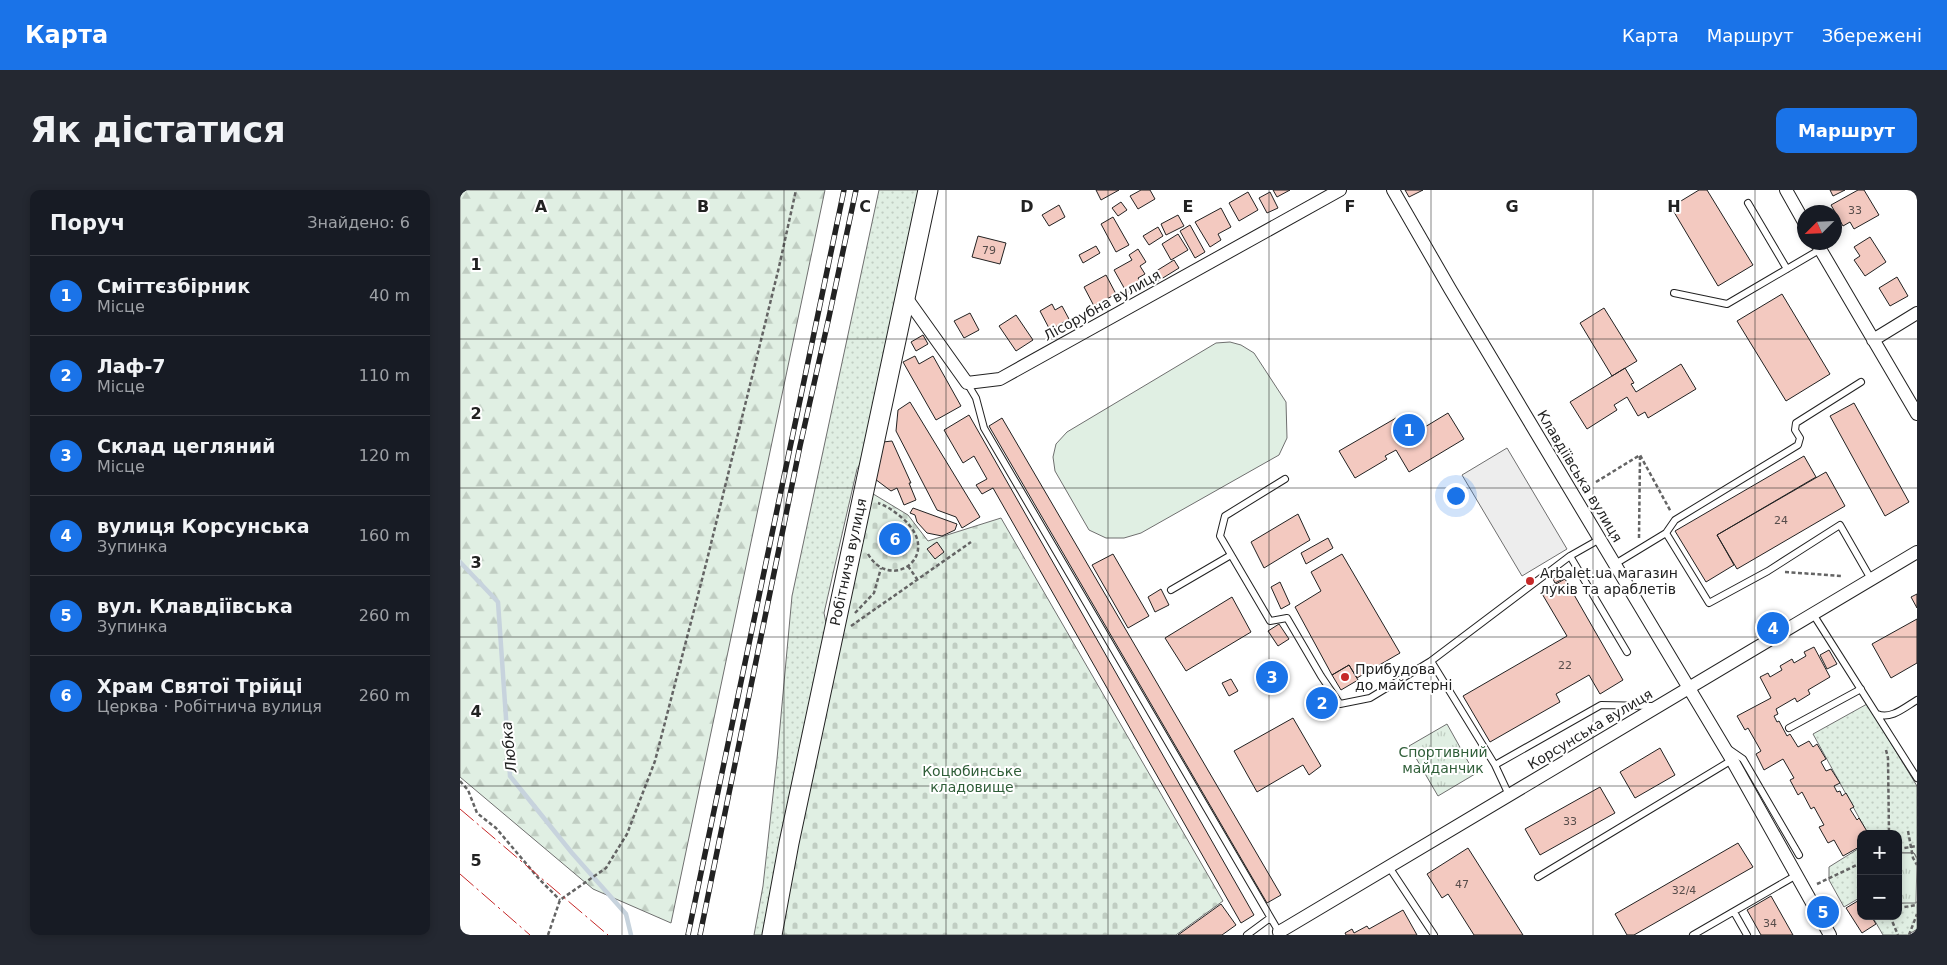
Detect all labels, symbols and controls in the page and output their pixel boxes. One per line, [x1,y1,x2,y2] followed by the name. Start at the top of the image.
[25,21,108,49] text: Карта
[1622,25,1679,46] text: Карта
[1707,25,1794,46] text: Маршрут
[1822,25,1922,46] text: Збережені
[1776,108,1917,153] button: Маршрут
[30,110,286,150] text: Як дістатися
[535,197,548,216] text: A
[697,197,709,216] text: B
[859,197,871,216] text: C
[1020,197,1034,216] text: D
[1183,197,1193,216] text: E
[1345,197,1355,216] text: F
[1505,197,1519,216] text: G
[1667,197,1681,216] text: H
[1848,204,1862,217] house number: 33
[1797,205,1842,250] north arrow
[50,211,125,235] text: Поруч
[307,213,410,232] text: Знайдено: 6
[982,244,996,257] house number: 79
[470,255,482,274] text: 1
[1041,266,1163,344] street label: Лісорубна вулиця
[97,275,250,297] text: Сміттєзбірник
[60,286,72,305] text: 1
[369,286,410,305] text: 40 m
[97,297,145,316] text: Місце
[97,355,166,377] text: Лаф-7
[60,366,72,385] text: 2
[359,366,410,385] text: 110 m
[97,377,145,396] text: Місце
[470,404,482,423] text: 2
[1534,407,1626,545] street label: Клавдіївська вулиця
[1393,411,1425,449] pin: 1
[97,435,275,457] text: Склад цегляний
[60,446,72,465] text: 3
[359,446,410,465] text: 120 m
[97,457,145,476] text: Місце
[1443,483,1469,509] your location
[827,497,869,627] street label: Робітнича вулиця
[1774,514,1788,527] house number: 24
[97,515,310,537] text: вулиця Корсунська
[879,520,911,558] pin: 6
[60,526,72,545] text: 4
[359,526,410,545] text: 160 m
[97,537,168,556] text: Зупинка
[470,553,482,572] text: 3
[1540,565,1678,597] place label: Arbalet.ua магазин луків та араблетів
[1524,575,1536,587] marker: Arbalet.ua магазин луків та араблетів
[97,595,293,617] text: вул. Клавдіївська
[60,606,72,625] text: 5
[359,606,410,625] text: 260 m
[1757,609,1789,647] pin: 4
[97,617,168,636] text: Зупинка
[1256,658,1288,696] pin: 3
[1558,659,1572,672] house number: 22
[1355,661,1452,693] place label: Прибудова до майстерні
[1339,671,1351,683] marker: Прибудова до майстерні
[97,675,303,697] text: Храм Святої Трійці
[1306,684,1338,722] pin: 2
[1525,685,1655,773] street label: Корсунська вулиця
[60,686,72,705] text: 6
[359,686,410,705] text: 260 m
[97,697,322,716] text: Церква · Робітнича вулиця
[470,702,482,721] text: 4
[497,720,521,775] water label: Любка
[1398,744,1488,776] park label: Спортивний майданчик
[922,763,1022,795] park label: Коцюбинське кладовище
[1563,815,1577,828] house number: 33
[1857,830,1902,920] map controls
[1857,830,1902,875] button: +
[470,851,482,870] text: 5
[1857,875,1902,920] button: −
[1455,878,1469,891] house number: 47
[1672,884,1696,897] house number: 32/4
[1807,893,1839,931] pin: 5
[1763,917,1777,930] house number: 34

